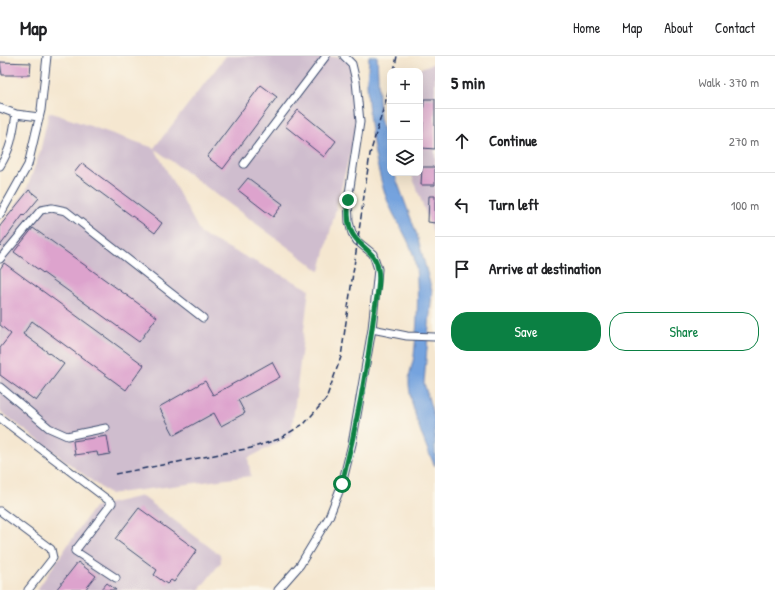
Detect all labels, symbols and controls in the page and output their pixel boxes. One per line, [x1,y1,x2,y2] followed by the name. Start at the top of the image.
[20,15,47,41] text: Map
[573,18,600,37] text: Home
[622,18,642,37] text: Map
[664,18,693,37] text: About
[715,18,755,37] text: Contact
[387,68,423,176] map controls
[387,68,423,104] button: +
[451,71,485,94] text: 5 min
[699,73,759,91] text: Walk · 370 m
[387,104,423,140] button: −
[451,130,473,152] icon: ahead
[489,130,537,151] text: Continue
[729,132,759,150] text: 270 m
[387,140,423,176] button: layers
[339,191,357,209] route end
[451,194,473,216] icon: left
[489,194,539,215] text: Turn left
[731,196,759,214] text: 100 m
[451,258,473,280] icon: arrive
[489,258,601,279] text: Arrive at destination
[451,312,601,351] button: Save
[609,312,759,351] button: Share
[333,475,351,493] route start

